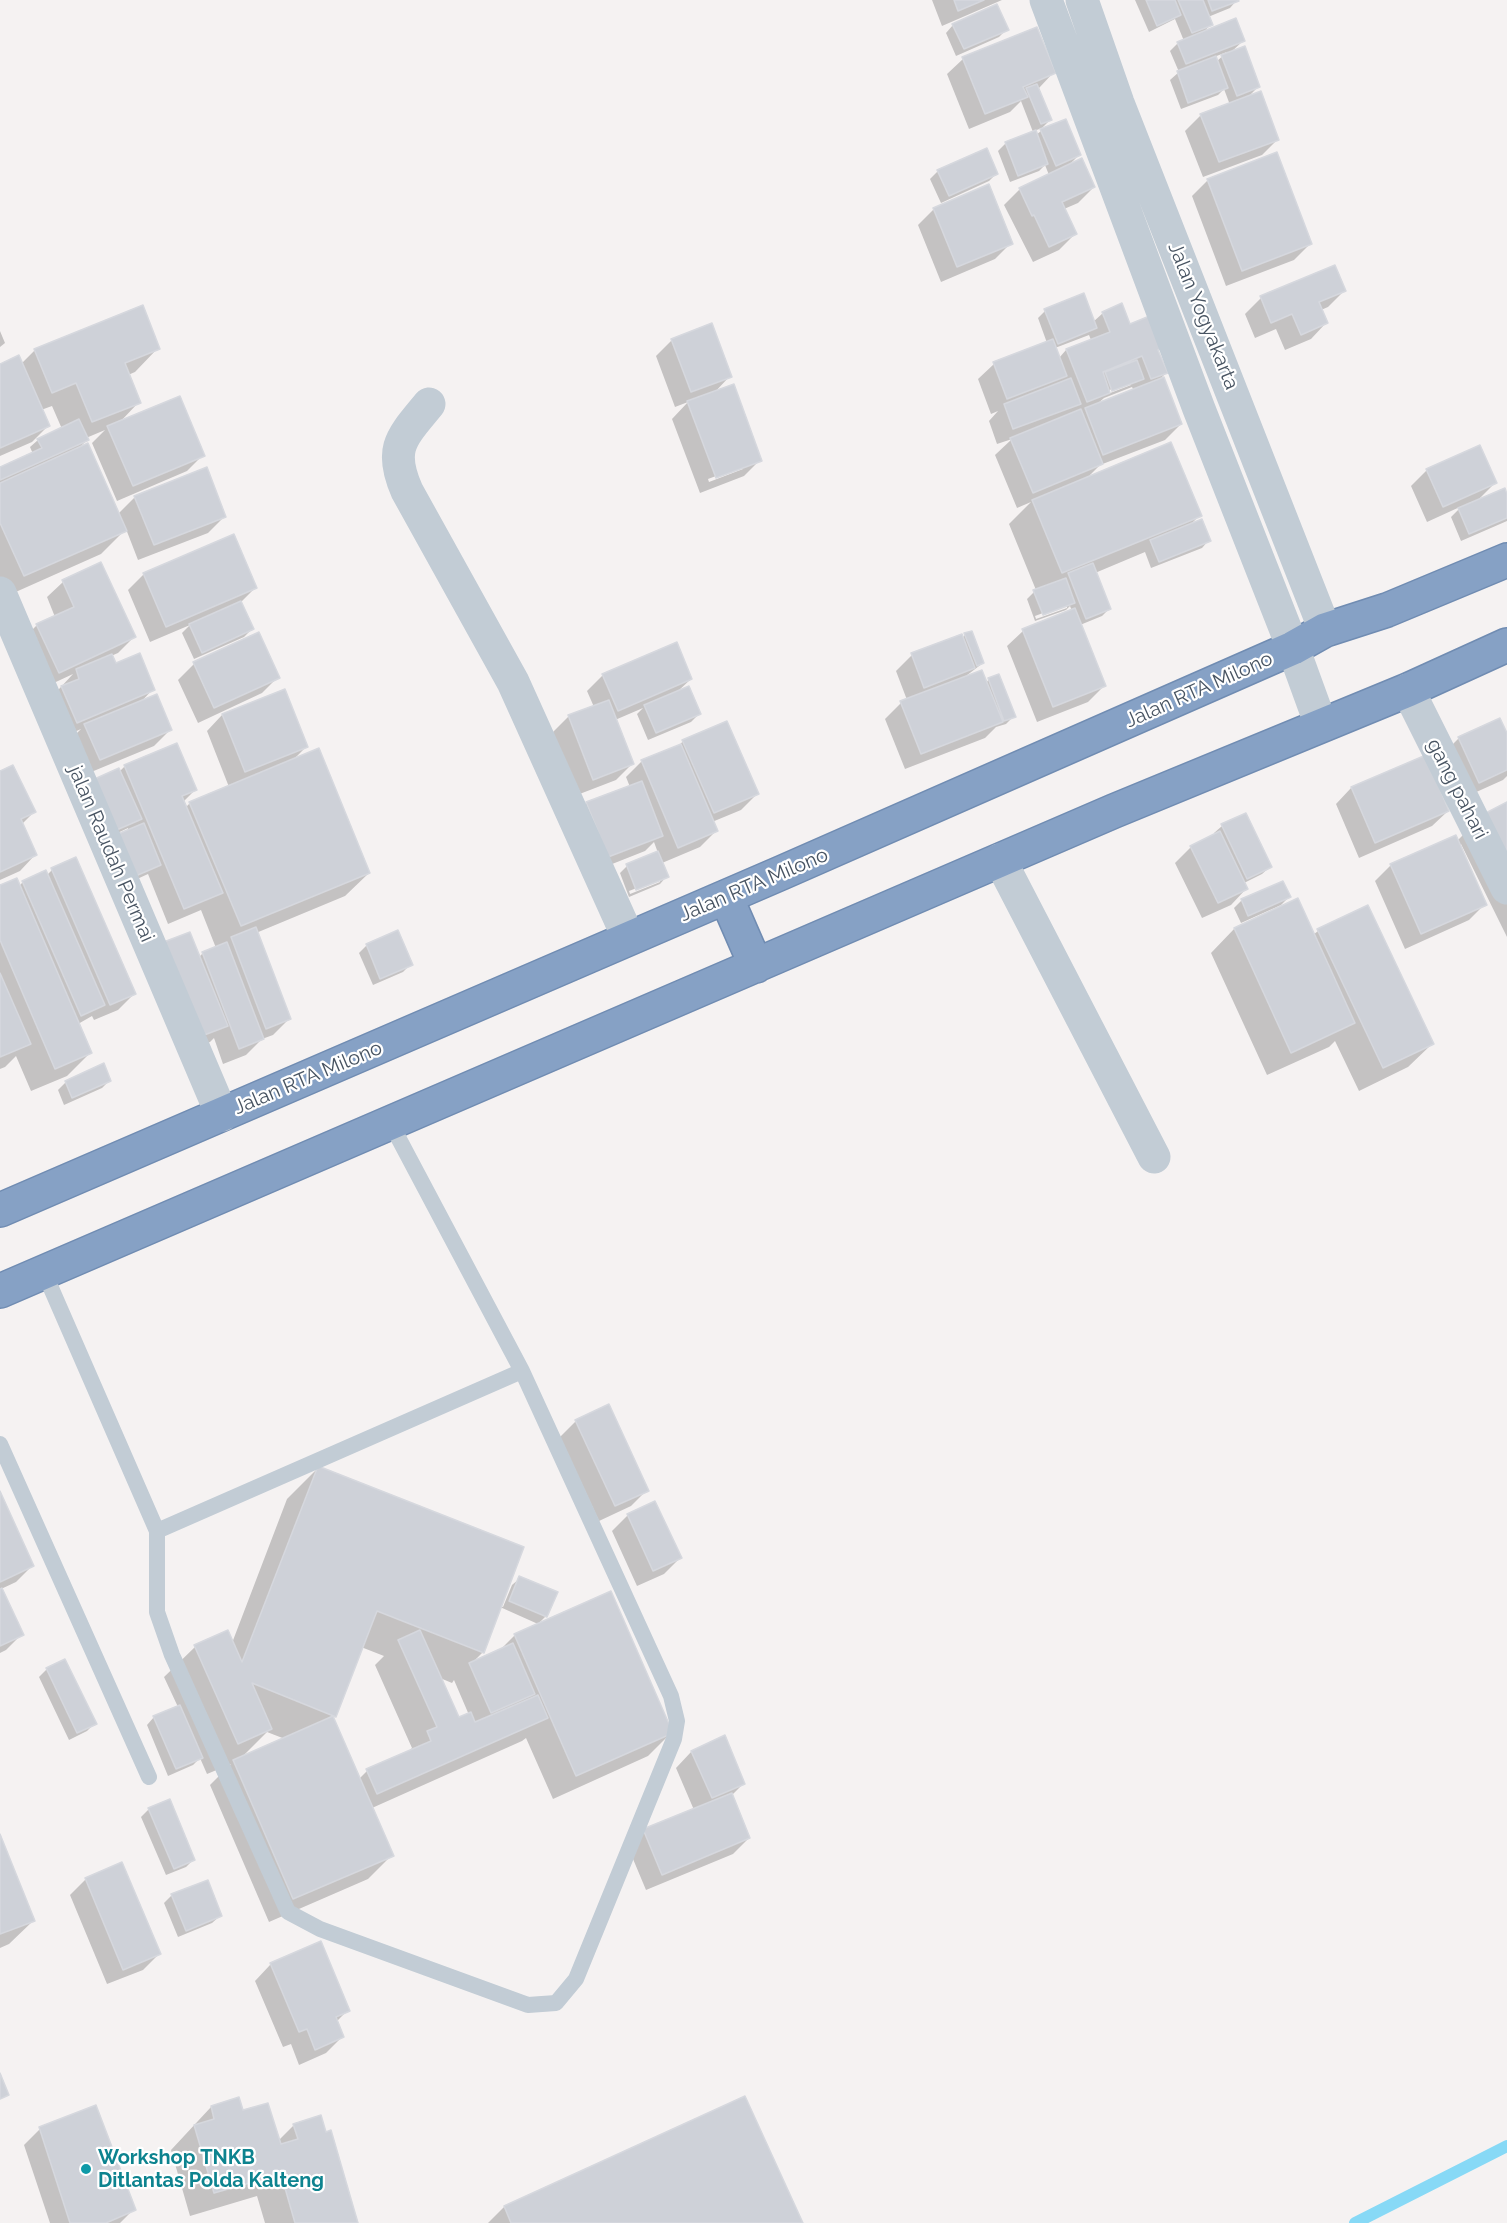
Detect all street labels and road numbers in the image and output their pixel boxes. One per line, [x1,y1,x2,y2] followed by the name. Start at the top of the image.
[1163,239,1243,393] street label: Jalan Yogyakarta
[1122,647,1276,733] street label: Jalan RTA Milono
[1421,735,1493,843] street label: gang pahari
[63,762,159,946] street label: jalan Raudah Permai
[676,843,832,927] street label: Jalan RTA Milono
[230,1036,386,1120] street label: Jalan RTA Milono

